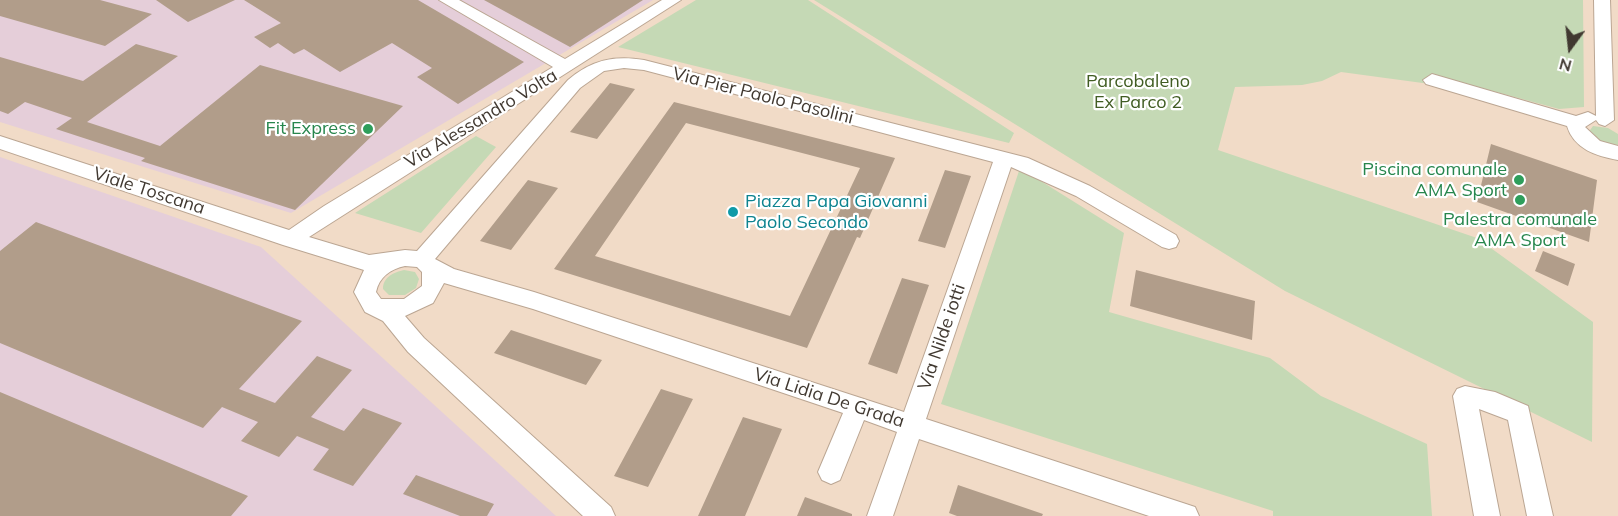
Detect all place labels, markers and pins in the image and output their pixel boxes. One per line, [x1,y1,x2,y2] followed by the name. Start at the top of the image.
[266,118,356,140] place label: Fit Express
[361,122,375,136] marker: Fit Express
[1362,159,1507,201] place label: Piscina comunale AMA Sport
[1512,173,1526,187] marker: Piscina comunale AMA Sport
[745,191,927,234] place label: Piazza Papa Giovanni Paolo Secondo
[1513,193,1527,207] marker: Palestra comunale AMA Sport
[726,205,740,219] marker: Piazza Papa Giovanni Paolo Secondo
[1443,209,1597,252] place label: Palestra comunale AMA Sport

